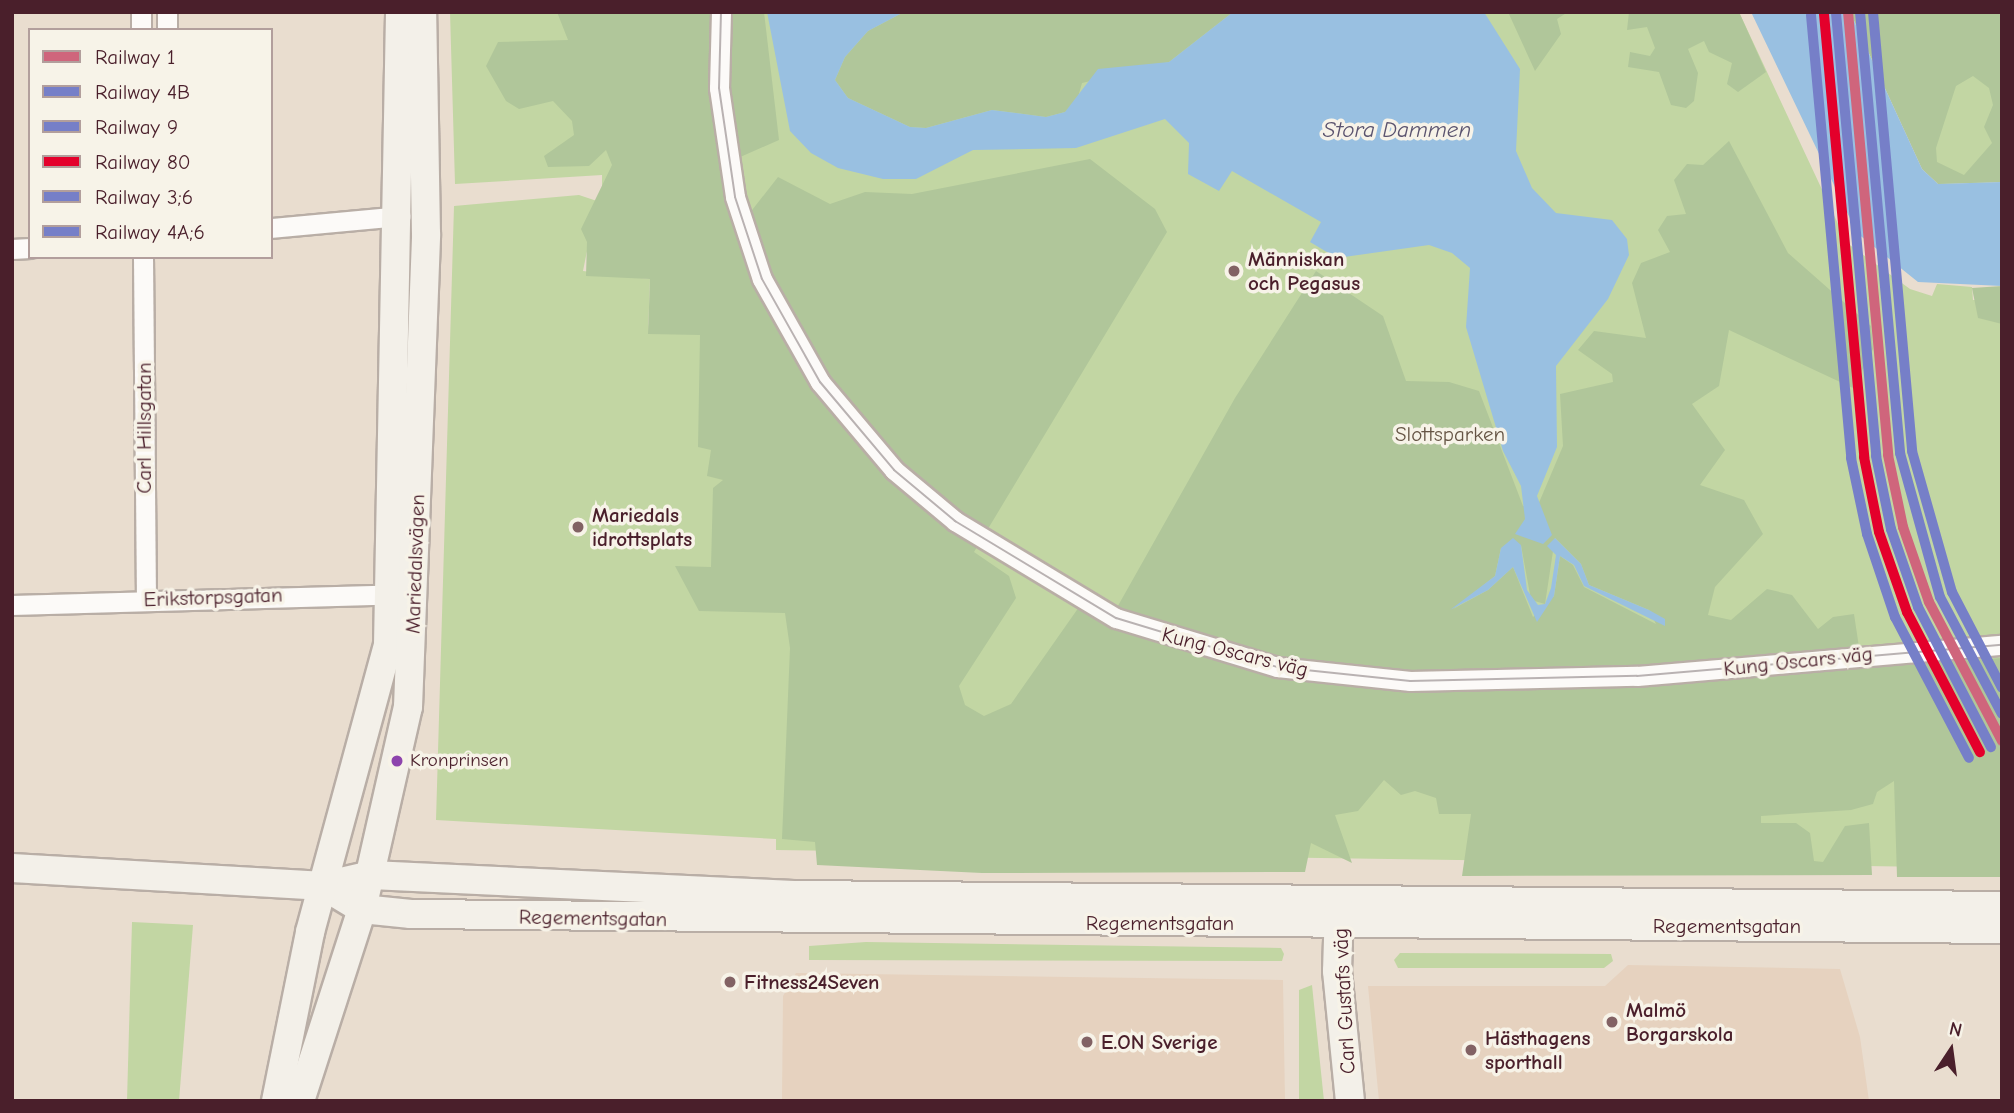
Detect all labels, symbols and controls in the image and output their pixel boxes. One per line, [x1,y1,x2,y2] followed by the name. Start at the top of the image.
[28,28,273,259] legend
[95,45,175,69] text: Railway 1
[95,80,190,104] text: Railway 4B
[95,115,178,139] text: Railway 9
[1323,116,1471,144] water label: Stora Dammen
[95,150,191,174] text: Railway 80
[95,185,193,209] text: Railway 3;6
[95,220,205,244] text: Railway 4A;6
[1248,246,1360,296] place label: Människan och Pegasus
[1226,263,1242,279] marker: Människan och Pegasus
[131,362,157,494] street label: Carl Hillsgatan
[1395,421,1505,447] park label: Slottsparken
[400,494,430,634] street label: Mariedalsvägen
[592,502,692,552] place label: Mariedals idrottsplats
[570,519,586,535] marker: Mariedals idrottsplats
[143,582,283,612] street label: Erikstorpsgatan
[1159,622,1311,682] street label: Kung Oscars väg
[1722,641,1874,681] street label: Kung Oscars väg
[410,750,509,772] place label: Kronprinsen
[390,754,404,768] marker: Kronprinsen
[519,904,667,932] street label: Regementsgatan
[1086,910,1234,936] street label: Regementsgatan
[1653,913,1801,939] street label: Regementsgatan
[1328,927,1360,1075] street label: Carl Gustafs väg
[744,969,879,995] place label: Fitness24Seven
[722,974,738,990] marker: Fitness24Seven
[1626,997,1733,1047] place label: Malmö Borgarskola
[1604,1014,1620,1030] marker: Malmö Borgarskola
[1916,1015,1986,1085] north arrow
[1947,1017,1964,1042] text: N
[1485,1025,1590,1075] place label: Hästhagens sporthall
[1101,1029,1218,1055] place label: E.ON Sverige
[1079,1034,1095,1050] marker: E.ON Sverige
[1463,1042,1479,1058] marker: Hästhagens sporthall

